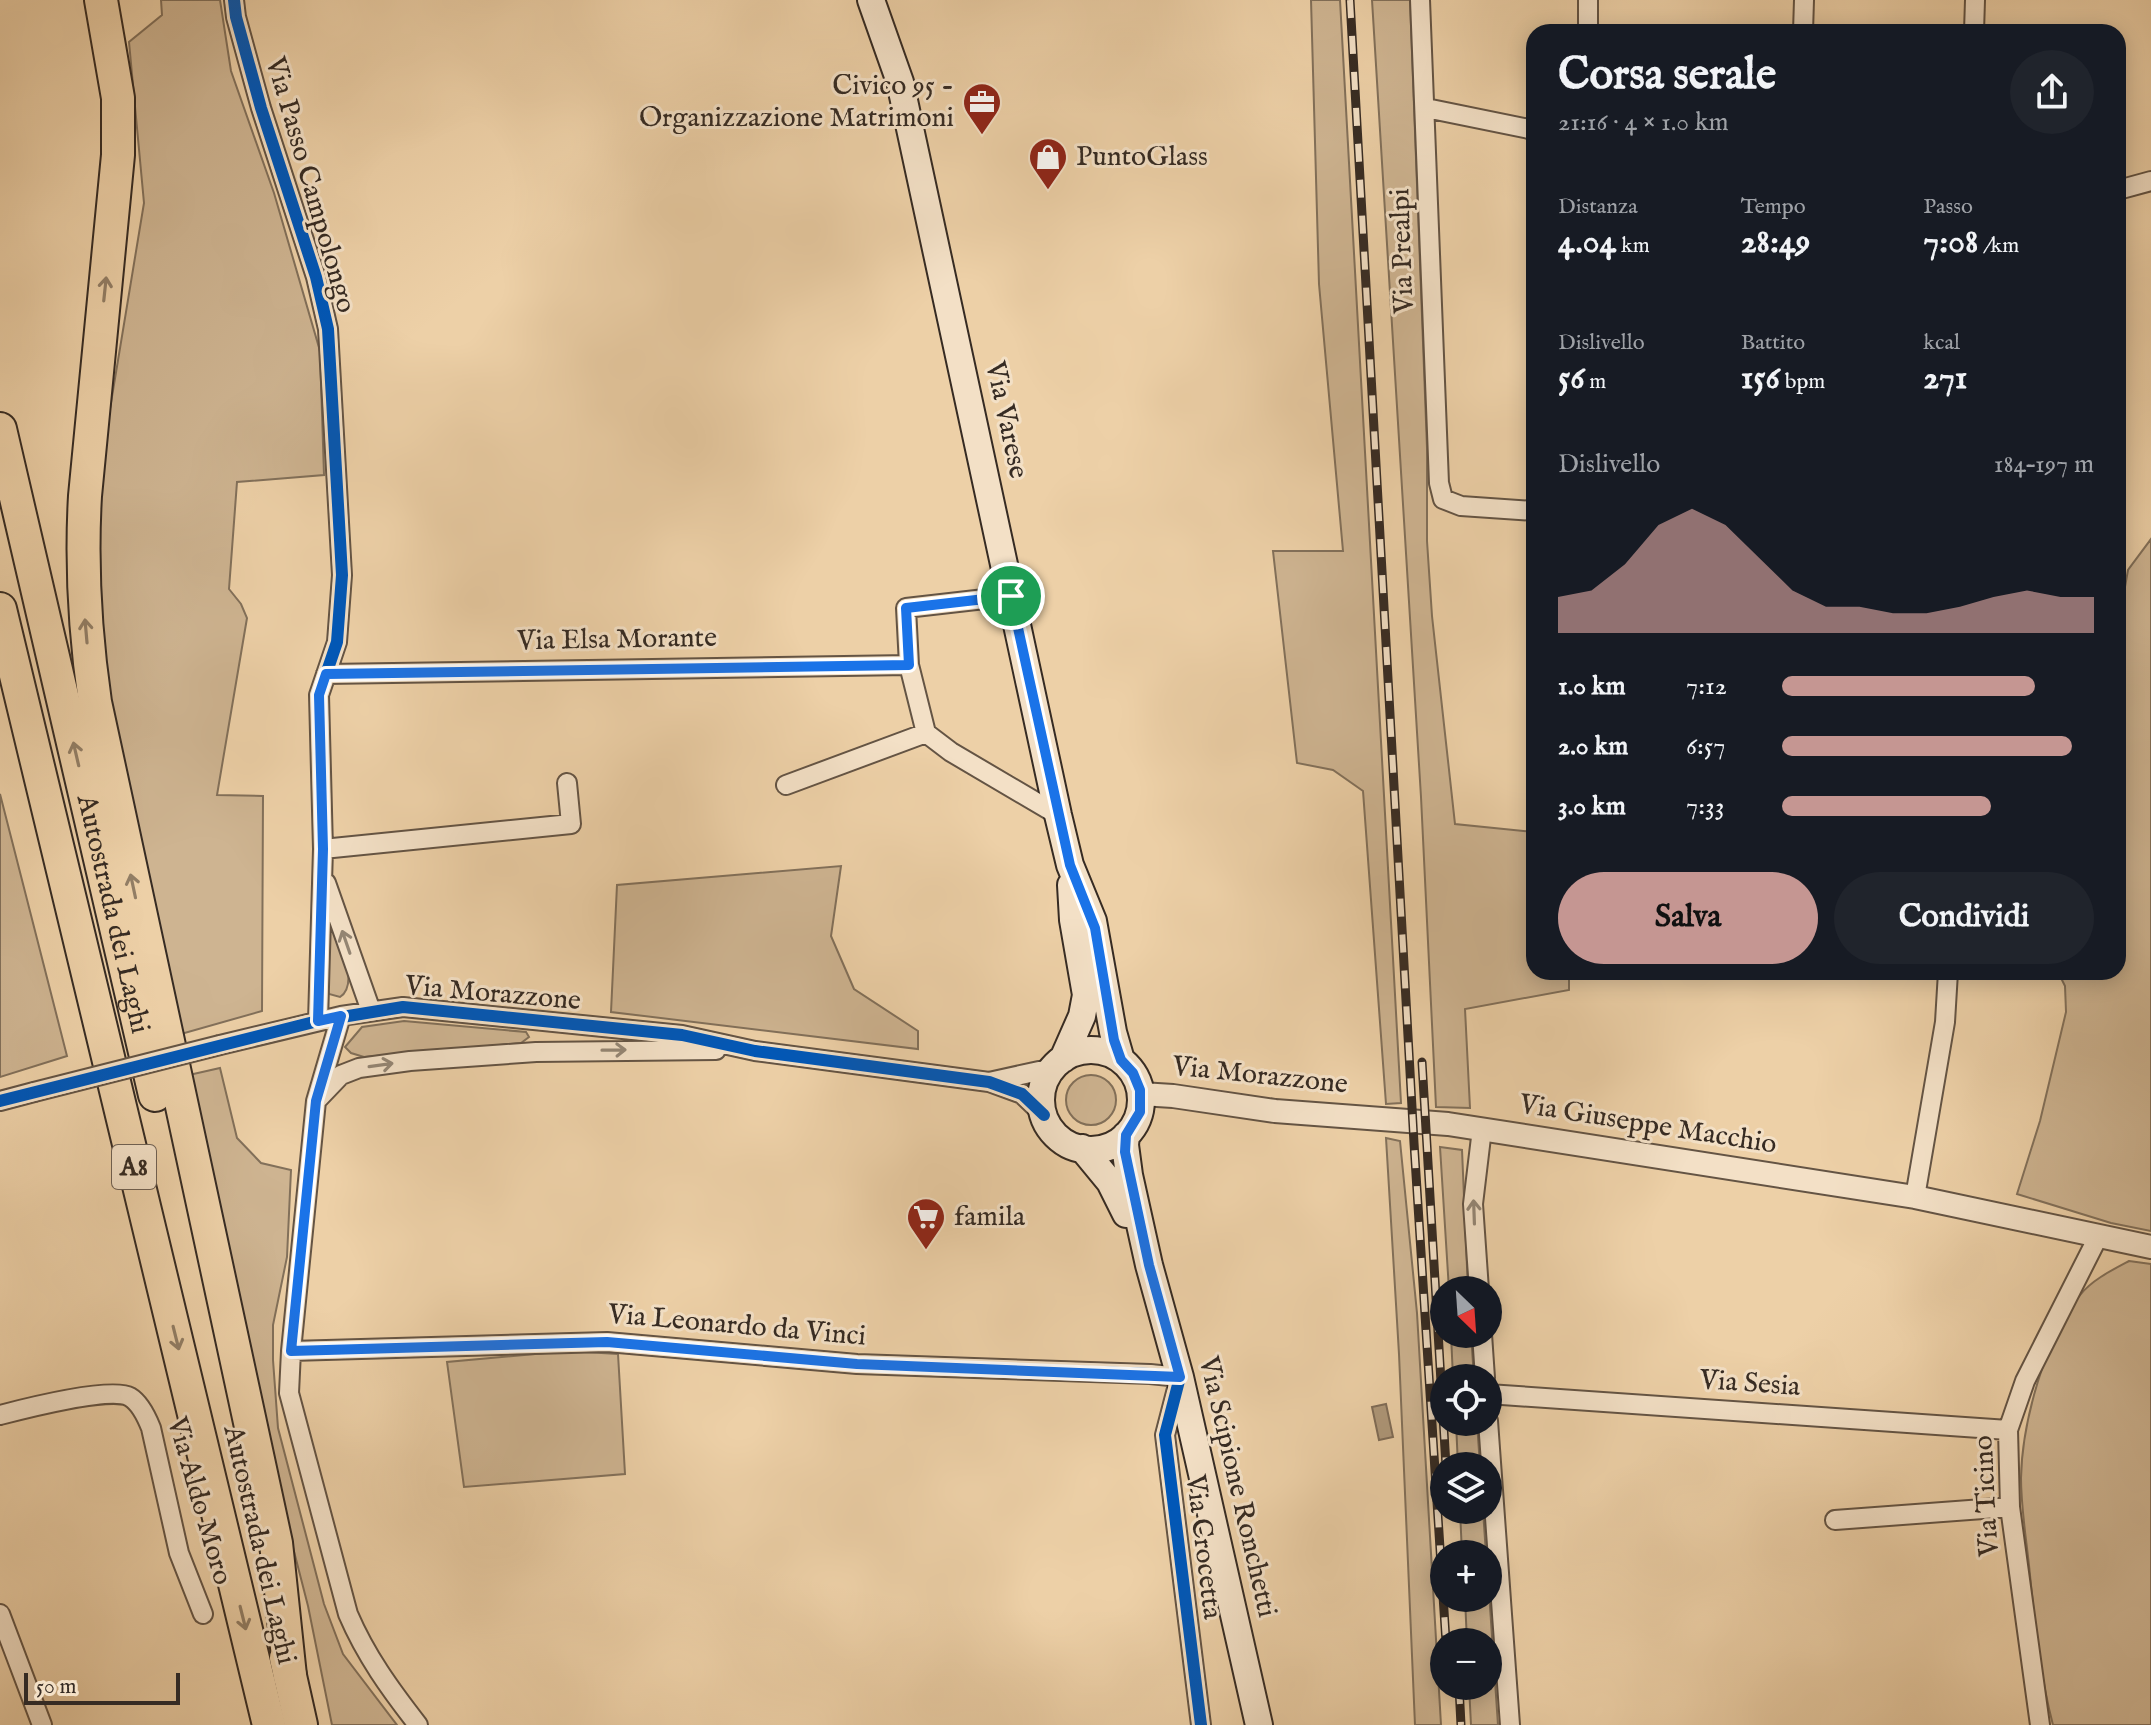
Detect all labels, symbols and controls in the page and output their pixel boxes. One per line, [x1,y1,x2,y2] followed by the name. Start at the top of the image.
[1558,48,1776,104] text: Corsa serale
[2010,50,2094,134] button: share
[256,52,363,317] street label: Via Passo Campolongo
[639,69,954,136] place label: Civico 95 - Organizzazione Matrimoni
[961,81,1003,136] office icon: Civico 95 - Organizzazione Matrimoni
[1558,106,1729,139] text: 21:16 · 4 × 1.0 km
[1027,136,1069,191] shop icon: PuntoGlass
[1076,140,1208,175] place label: PuntoGlass
[1383,188,1423,315] street label: Via Prealpi
[1558,193,1638,221] text: Distanza
[1741,193,1806,221] text: Tempo
[1923,193,1973,221] text: Passo
[1558,221,1616,264] text: 4.04
[1741,221,1810,264] text: 28:49
[1923,221,1978,264] text: 7:08
[1616,232,1650,260] text: km
[1978,232,2019,260] text: /km
[98,276,113,303] one-way arrow
[1558,329,1645,357] text: Dislivello
[1741,329,1805,357] text: Battito
[1923,329,1960,357] text: kcal
[976,357,1035,482] street label: Via Varese
[1558,357,1585,400] text: 56
[1741,357,1780,400] text: 156
[1923,357,1967,400] text: 271
[1585,368,1606,396] text: m
[1780,368,1825,396] text: bpm
[1558,448,1660,481] text: Dislivello
[1994,448,2094,481] text: 184–197 m
[977,562,1045,630] pin
[989,574,1033,618] icon: arrive
[78,618,93,645] one-way arrow
[516,621,717,659] street label: Via Elsa Morante
[1558,670,1626,703] text: 1.0 km
[1686,670,1727,703] text: 7:12
[1558,730,1628,763] text: 2.0 km
[1686,730,1725,763] text: 6:57
[68,742,83,768] one-way arrow
[68,790,158,1037] street label: Autostrada dei Laghi
[1558,790,1626,823] text: 3.0 km
[1686,790,1724,823] text: 7:33
[1558,872,1818,964] button: Salva
[1834,872,2094,964] button: Condividi
[125,874,140,899] one-way arrow
[338,930,353,955] one-way arrow
[403,969,582,1019] street label: Via Morazzone
[600,1043,627,1058] one-way arrow
[1170,1049,1350,1103] street label: Via Morazzone
[368,1057,393,1072] one-way arrow
[1516,1087,1779,1163] street label: Via Giuseppe Macchio
[112,1145,156,1189] road number: A8
[905,1196,947,1251] supermarket icon: famila
[1466,1199,1481,1226] one-way arrow
[954,1200,1026,1235] place label: famila
[1430,1276,1502,1348] north arrow
[1430,1276,1502,1700] map controls
[606,1297,867,1355] street label: Via Leonardo da Vinci
[169,1325,184,1351] one-way arrow
[1190,1352,1284,1621] street label: Via Scipione Ronchetti
[1698,1363,1802,1405] street label: Via Sesia
[1430,1364,1502,1436] button: locate
[158,1412,240,1589] street label: Via Aldo Moro
[214,1421,303,1668] street label: Autostrada dei Laghi
[1966,1435,2008,1558] street label: Via Ticino
[1430,1452,1502,1524] button: layers
[1177,1472,1229,1622] street label: Via Crocetta
[1430,1540,1502,1612] button: +
[236,1605,251,1631] one-way arrow
[1430,1628,1502,1700] button: −
[24,1669,180,1705] scale bar
[36,1673,77,1701] text: 50 m

